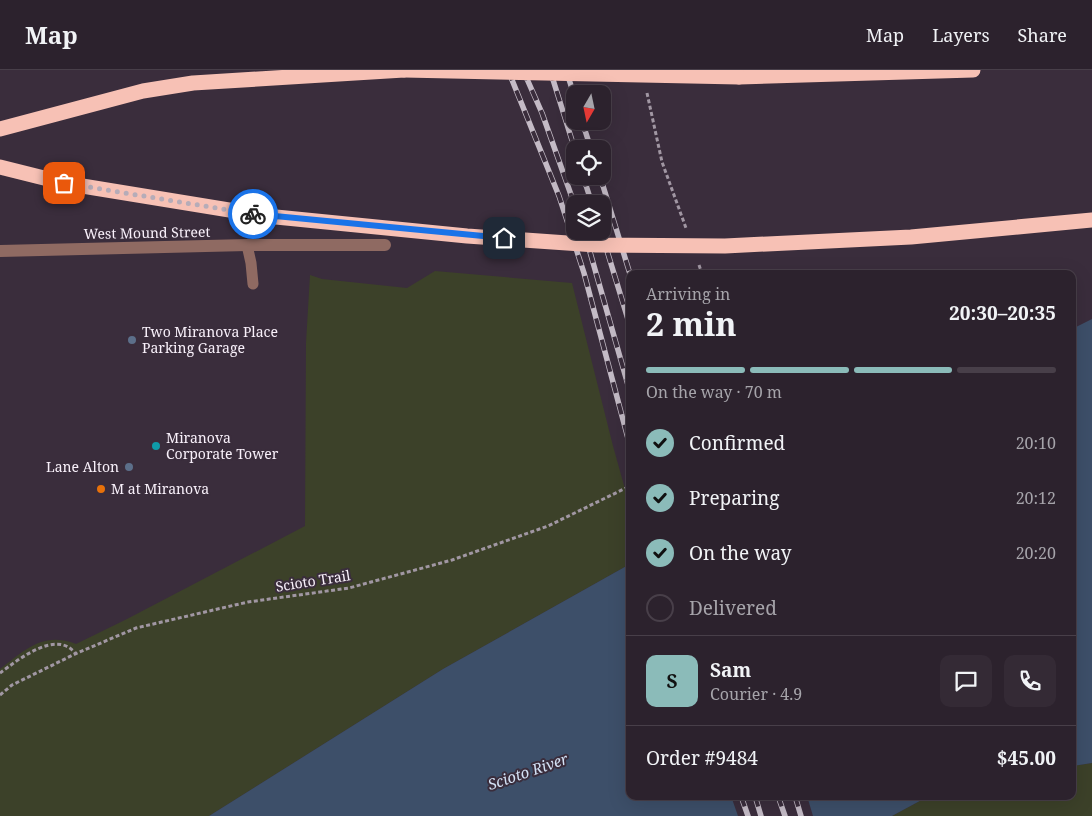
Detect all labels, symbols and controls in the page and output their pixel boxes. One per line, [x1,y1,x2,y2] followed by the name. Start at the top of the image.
[25,18,78,51] text: Map
[866,23,904,47] text: Map
[932,23,990,47] text: Layers
[1018,23,1067,47] text: Share
[566,85,611,130] north arrow
[566,85,611,240] map controls
[566,140,611,185] button: locate
[43,162,85,204] pin
[50,169,78,197] icon: bag
[228,189,278,239] courier
[566,195,611,240] button: layers
[239,200,267,228] icon: bike
[483,217,525,259] pin
[84,222,211,243] street label: West Mound Street
[490,224,518,252] icon: home
[646,283,730,305] text: Arriving in
[949,300,1056,326] text: 20:30–20:35
[646,302,737,345] text: 2 min
[142,322,278,357] place label: Two Miranova Place Parking Garage
[126,334,138,346] marker: Two Miranova Place Parking Garage
[646,381,782,403] text: On the way · 70 m
[166,428,279,463] place label: Miranova Corporate Tower
[646,429,674,457] icon: check
[689,430,785,456] text: Confirmed
[1016,432,1056,454] text: 20:10
[150,440,162,452] marker: Miranova Corporate Tower
[46,457,119,476] place label: Lane Alton
[123,461,135,473] marker: Lane Alton
[111,479,209,498] place label: M at Miranova
[95,483,107,495] marker: M at Miranova
[646,484,674,512] icon: check
[689,485,779,511] text: Preparing
[1016,487,1056,509] text: 20:12
[646,539,674,567] icon: check
[689,540,792,566] text: On the way
[1016,542,1056,564] text: 20:20
[274,565,352,596] street label: Scioto Trail
[689,595,777,621] text: Delivered
[940,655,992,707] button: chat
[1004,655,1056,707] button: phone
[710,657,751,683] text: Sam
[666,668,678,694] text: S
[710,683,802,705] text: Courier · 4.9
[646,745,758,771] text: Order #9484
[997,745,1056,771] text: $45.00
[485,748,571,794] water label: Scioto River

